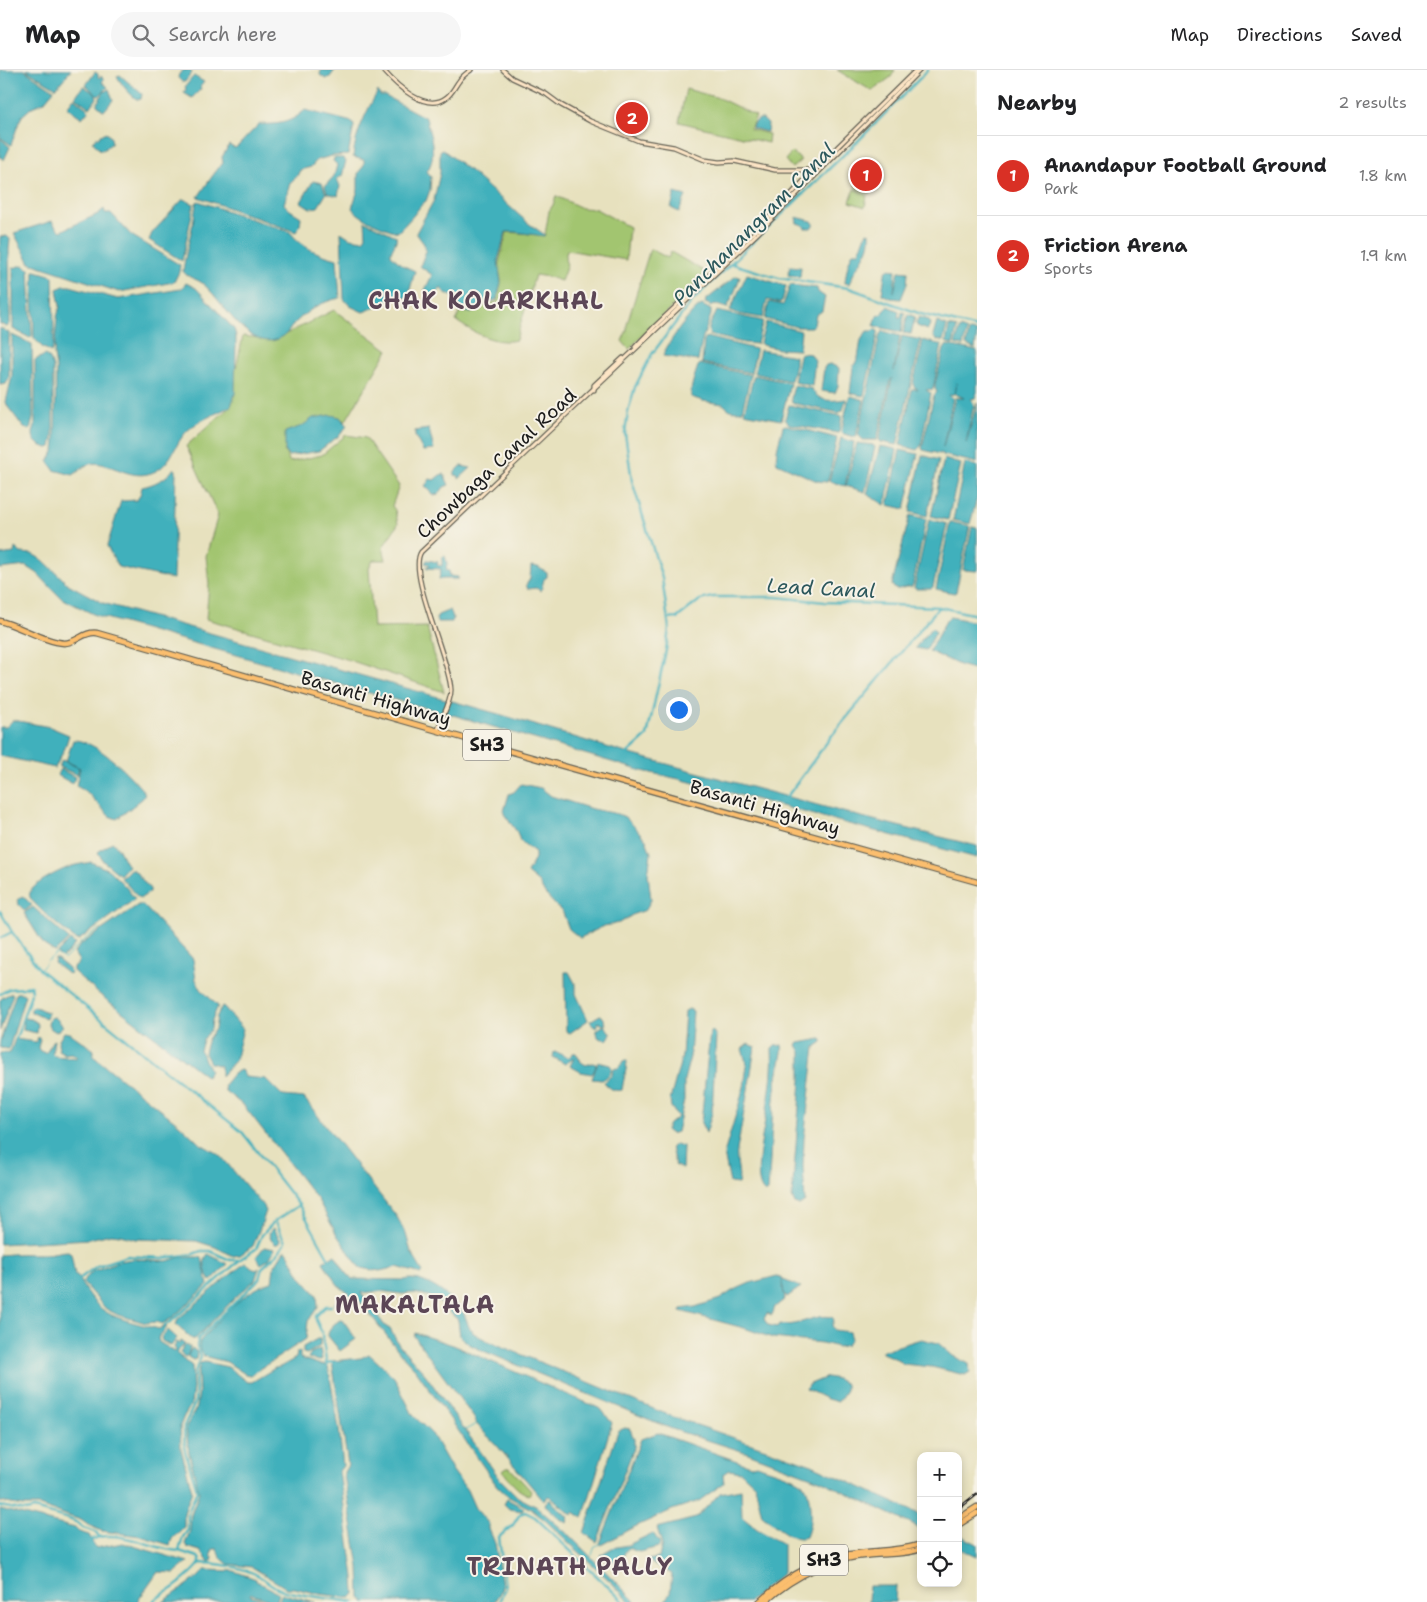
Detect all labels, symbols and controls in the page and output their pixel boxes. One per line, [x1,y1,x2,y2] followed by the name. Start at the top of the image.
[111,12,461,57] search box
[25,19,81,51] text: Map
[129,21,157,49] icon: search
[169,22,277,47] text: Search here
[1171,23,1209,47] text: Map
[1237,23,1323,47] text: Directions
[1351,23,1402,47] text: Saved
[997,89,1077,117] text: Nearby
[1338,92,1407,113] text: 2 results
[616,99,648,137] pin: 2
[667,137,841,311] water label: Panchanangram Canal
[1044,153,1327,178] text: Anandapur Football Ground
[850,156,882,194] pin: 1
[1009,165,1017,186] text: 1
[1359,165,1407,186] text: 1.8 km
[1044,178,1078,199] text: Park
[1044,233,1188,258] text: Friction Arena
[1007,245,1019,266] text: 2
[1360,245,1407,266] text: 1.9 km
[1044,258,1093,279] text: Sports
[368,285,604,317] district label: CHAK KOLARKHAL
[411,383,582,544] street label: Chowbaga Canal Road
[766,572,876,604] water label: Lead Canal
[298,665,454,732] street label: Basanti Highway
[666,697,692,723] your location
[463,730,511,760] road number: SH3
[687,774,843,841] street label: Basanti Highway
[335,1289,495,1321] district label: MAKALTALA
[917,1452,962,1587] map controls
[917,1452,962,1497] button: +
[917,1497,962,1542] button: −
[917,1542,962,1587] button: locate
[800,1544,848,1576] road number: SH3
[467,1551,673,1583] district label: TRINATH PALLY

